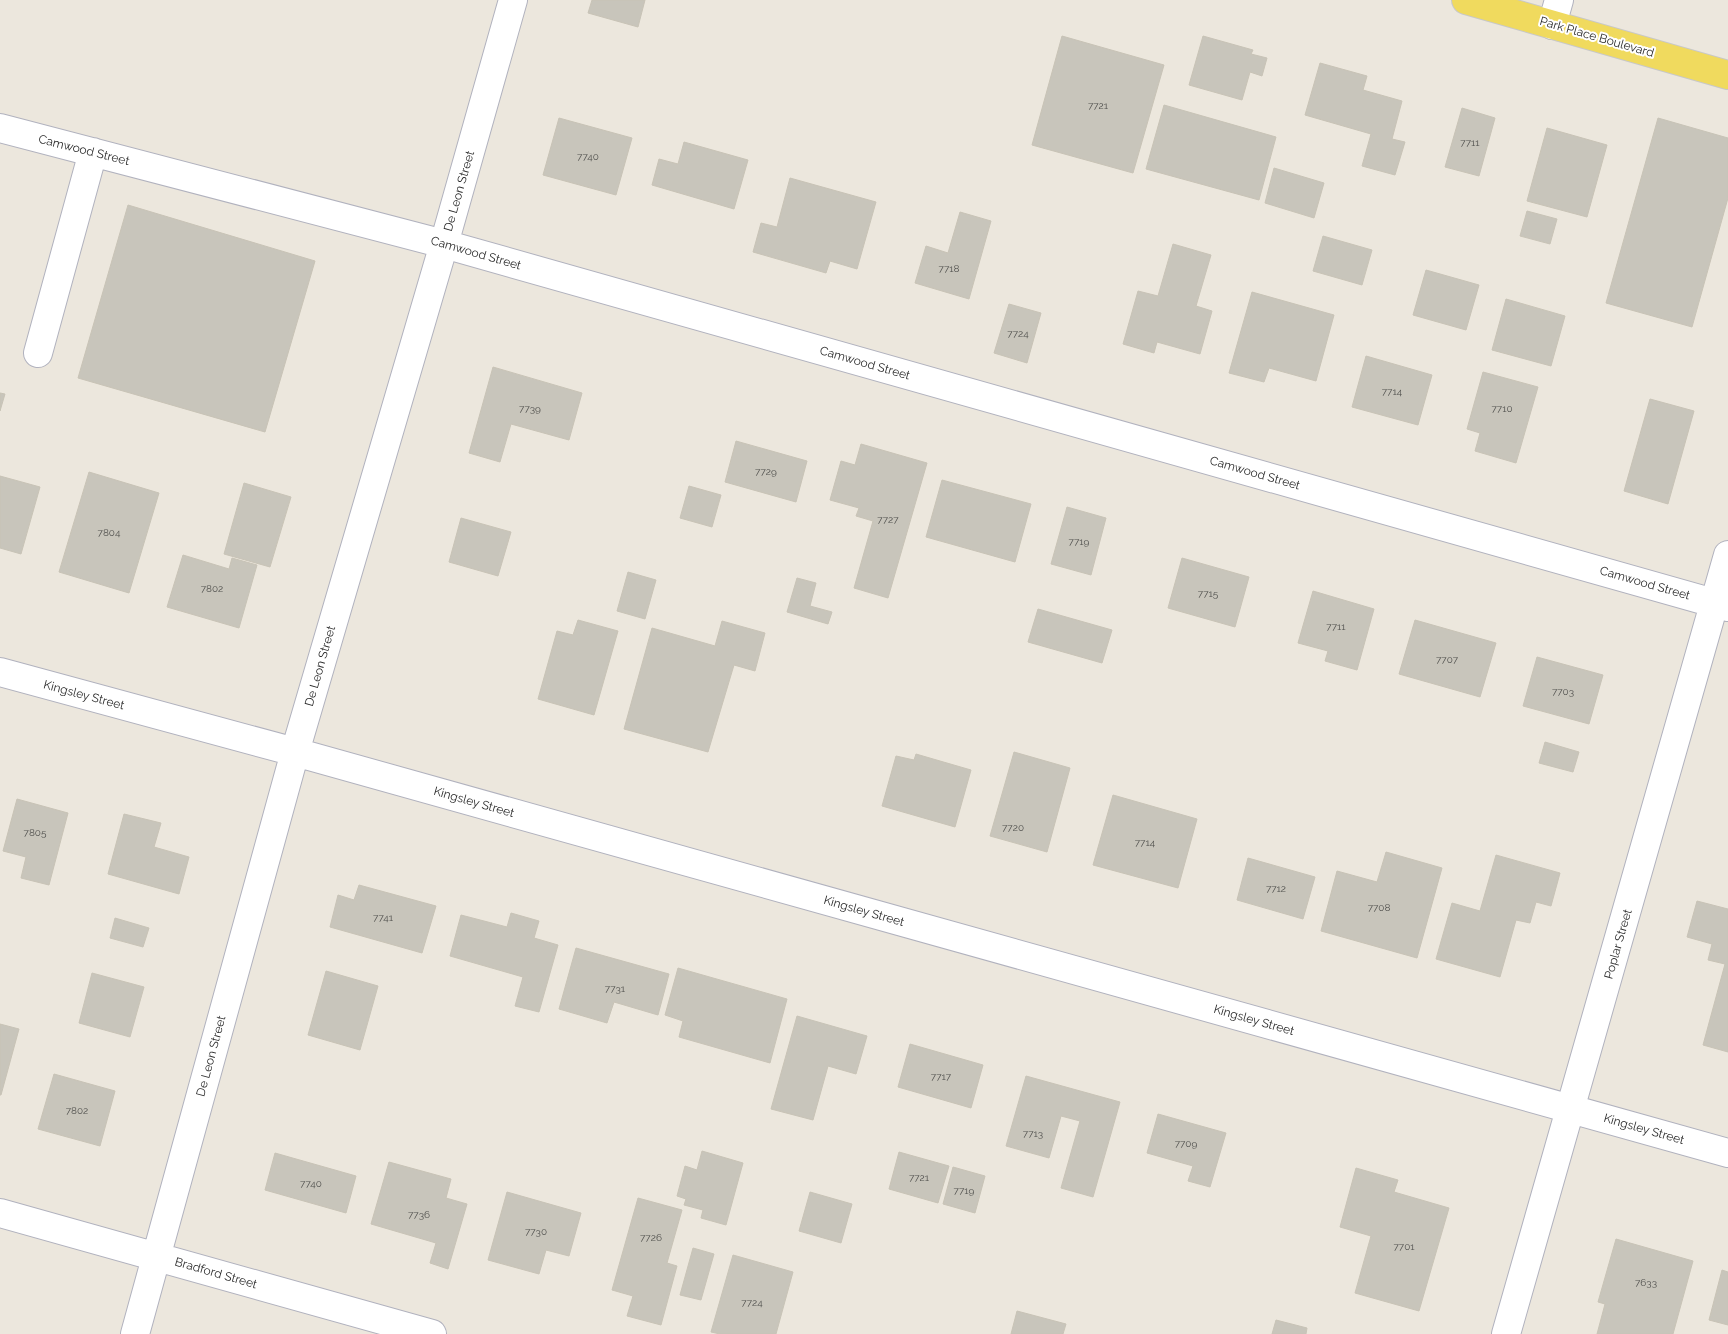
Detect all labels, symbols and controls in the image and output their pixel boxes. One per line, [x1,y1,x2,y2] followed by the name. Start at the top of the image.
[1538,14,1656,60] street label: Park Place Boulevard
[1088,100,1109,111] house number: 7721
[37,132,131,168] street label: Camwood Street
[1460,137,1480,148] house number: 7711
[441,149,477,233] street label: De Leon Street
[577,151,599,162] house number: 7740
[429,233,523,273] street label: Camwood Street
[939,263,960,274] house number: 7718
[1007,328,1029,339] house number: 7724
[818,343,912,383] street label: Camwood Street
[1382,386,1403,397] house number: 7714
[519,403,541,414] house number: 7739
[1491,403,1513,414] house number: 7710
[1208,453,1302,493] street label: Camwood Street
[755,466,777,477] house number: 7729
[877,514,899,525] house number: 7727
[98,527,121,538] house number: 7804
[1069,536,1090,547] house number: 7719
[1598,563,1692,603] street label: Camwood Street
[201,583,223,594] house number: 7802
[1198,588,1219,599] house number: 7715
[1326,621,1346,632] house number: 7711
[302,624,338,708] street label: De Leon Street
[1436,654,1459,665] house number: 7707
[42,677,126,713] street label: Kingsley Street
[1552,686,1574,697] house number: 7703
[432,784,516,820] street label: Kingsley Street
[1002,822,1024,833] house number: 7720
[24,827,47,838] house number: 7805
[1135,837,1156,848] house number: 7714
[1266,883,1286,894] house number: 7712
[822,893,906,929] street label: Kingsley Street
[1368,902,1390,913] house number: 7708
[1601,907,1635,981] street label: Poplar Street
[373,912,394,923] house number: 7741
[605,983,626,994] house number: 7731
[1212,1002,1296,1038] street label: Kingsley Street
[193,1014,229,1098] street label: De Leon Street
[931,1071,952,1082] house number: 7717
[66,1105,88,1116] house number: 7802
[1602,1111,1686,1147] street label: Kingsley Street
[1023,1128,1043,1139] house number: 7713
[1175,1138,1197,1149] house number: 7709
[909,1172,930,1183] house number: 7721
[300,1178,322,1189] house number: 7740
[954,1185,975,1196] house number: 7719
[408,1209,430,1220] house number: 7736
[525,1226,547,1237] house number: 7730
[640,1232,662,1243] house number: 7726
[1393,1241,1415,1252] house number: 7701
[173,1255,259,1291] street label: Bradford Street
[1635,1277,1657,1288] house number: 7633
[741,1297,763,1308] house number: 7724

